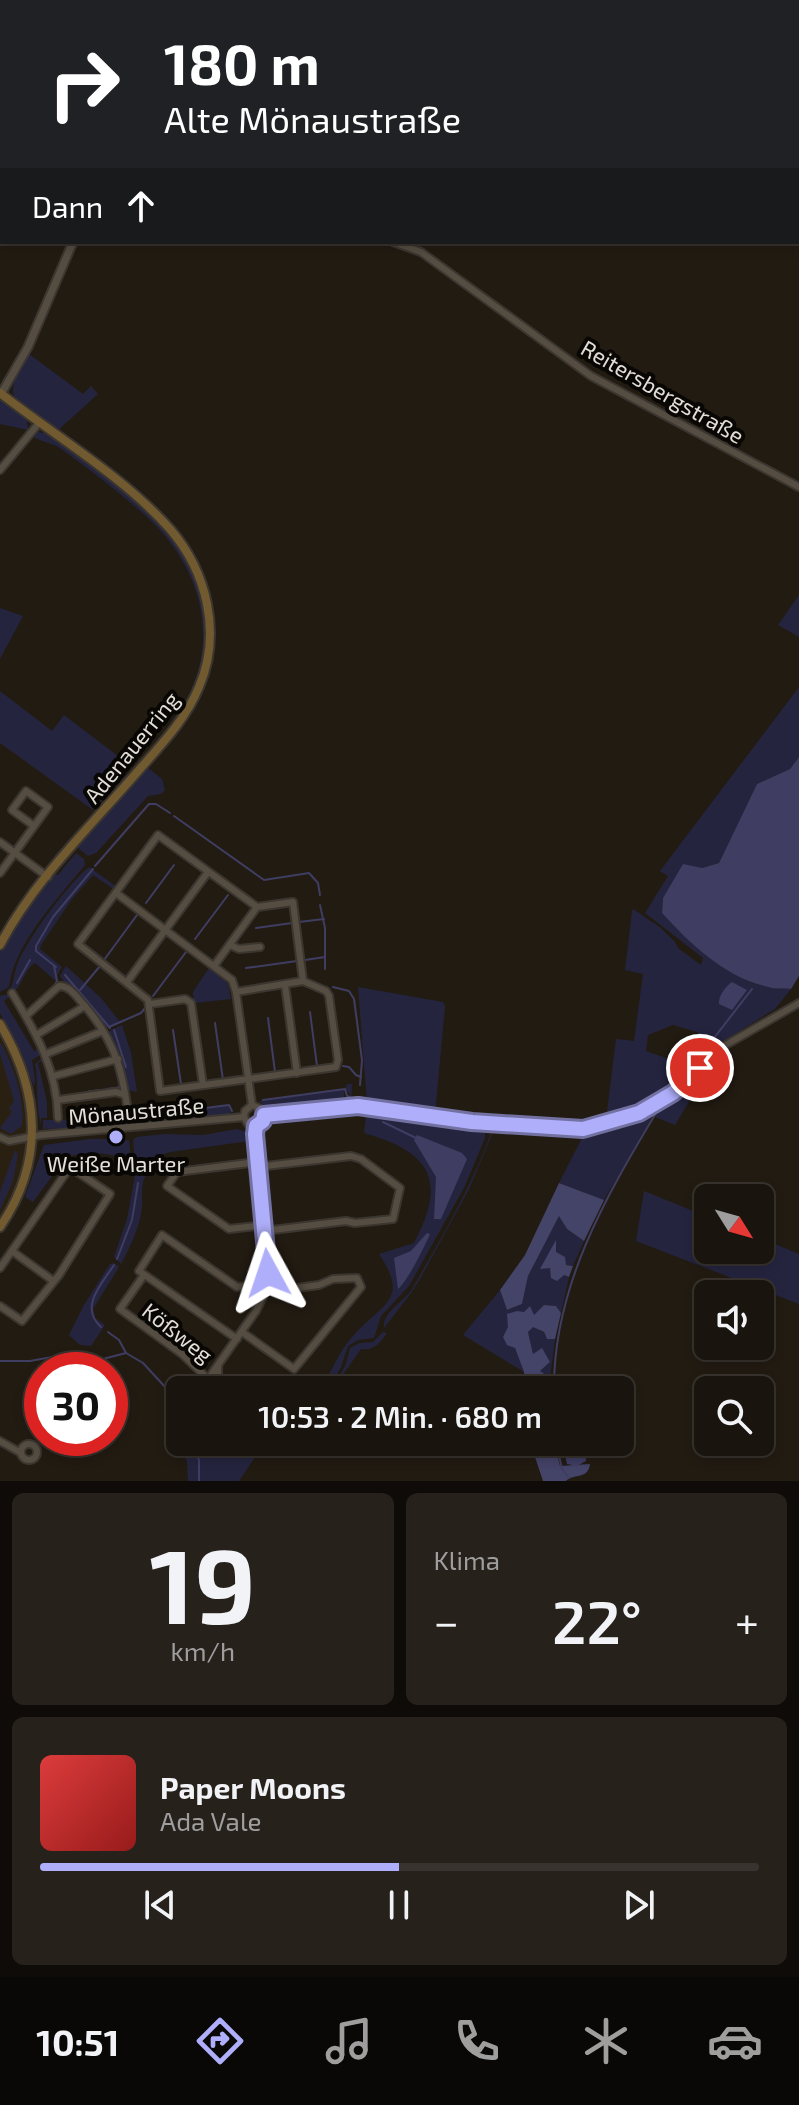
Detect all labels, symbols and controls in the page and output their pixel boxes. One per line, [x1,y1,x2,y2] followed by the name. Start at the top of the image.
[164,29,320,96] text: 180 m
[32,32,136,136] icon: right
[164,97,461,140] text: Alte Mönaustraße
[119,184,163,228] icon: ahead
[32,188,103,224] text: Dann
[577,334,749,448] street label: Reitersbergstraße
[78,686,184,808] street label: Adenauerring
[666,1034,734,1102] pin
[678,1046,722,1090] icon: arrive
[67,1091,205,1129] street label: Mönaustraße
[107,1128,125,1146] marker: Weiße Marter
[47,1150,185,1176] place label: Weiße Marter
[694,1184,774,1264] north arrow
[694,1184,774,1456] map controls
[226,1231,310,1315] position arrow
[694,1280,774,1360] button: sound
[138,1297,218,1367] street label: Kößweg
[24,1352,128,1456] speed limit sign: 30
[694,1376,774,1456] button: search
[258,1398,542,1434] text: 10:53 · 2 Min. · 680 m
[150,1520,256,1645] text: 19
[434,1544,500,1575] text: Klima
[552,1584,642,1656] text: 22°
[434,1594,459,1647] text: −
[735,1594,759,1647] text: +
[170,1635,235,1666] text: km/h
[160,1769,346,1805] text: Paper Moons
[160,1805,262,1836] text: Ada Vale
[138,1883,182,1927] icon: previous
[377,1883,421,1927] icon: pause
[617,1883,661,1927] icon: next
[192,2013,248,2069] icon: directions
[321,2013,377,2069] icon: music
[449,2013,505,2069] icon: phone
[578,2013,634,2069] icon: climate
[707,2013,763,2069] icon: car
[36,2020,119,2063] text: 10:51

